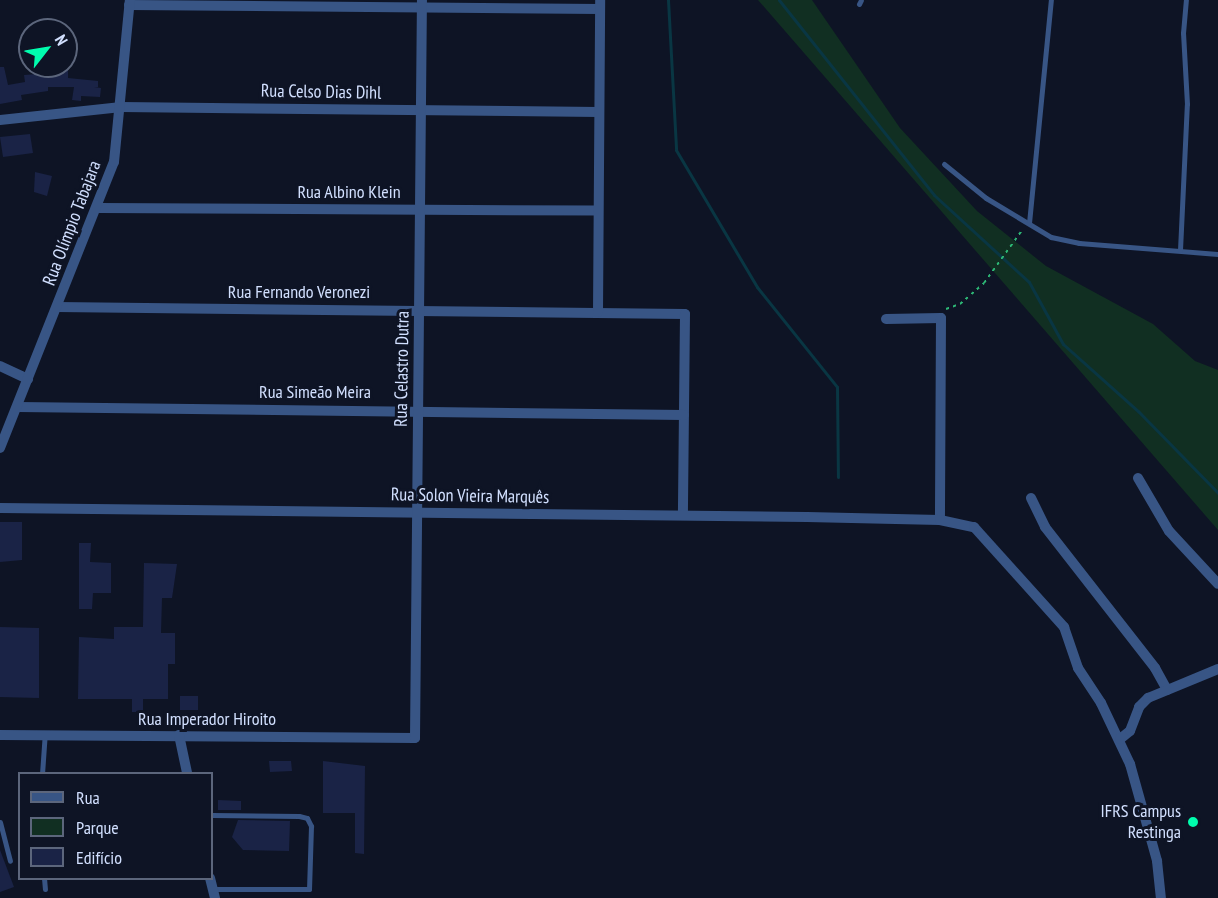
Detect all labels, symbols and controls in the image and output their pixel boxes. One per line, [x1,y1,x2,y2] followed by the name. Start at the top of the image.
[18,18,78,78] north arrow
[51,31,73,49] text: N
[261,80,381,104] street label: Rua Celso Dias Dihl
[38,157,106,289] street label: Rua Olímpio Tabajara
[297,181,401,203] street label: Rua Albino Klein
[228,281,370,303] street label: Rua Fernando Veronezi
[390,311,414,427] street label: Rua Celastro Dutra
[259,381,371,403] street label: Rua Simeão Meira
[390,484,550,508] street label: Rua Solon Vieira Marquês
[138,708,276,730] street label: Rua Imperador Hiroito
[18,772,213,880] legend
[76,786,100,809] text: Rua
[1101,801,1181,844] place label: IFRS Campus Restinga
[1186,815,1200,829] marker: IFRS Campus Restinga
[76,816,119,839] text: Parque
[76,846,122,869] text: Edifício

